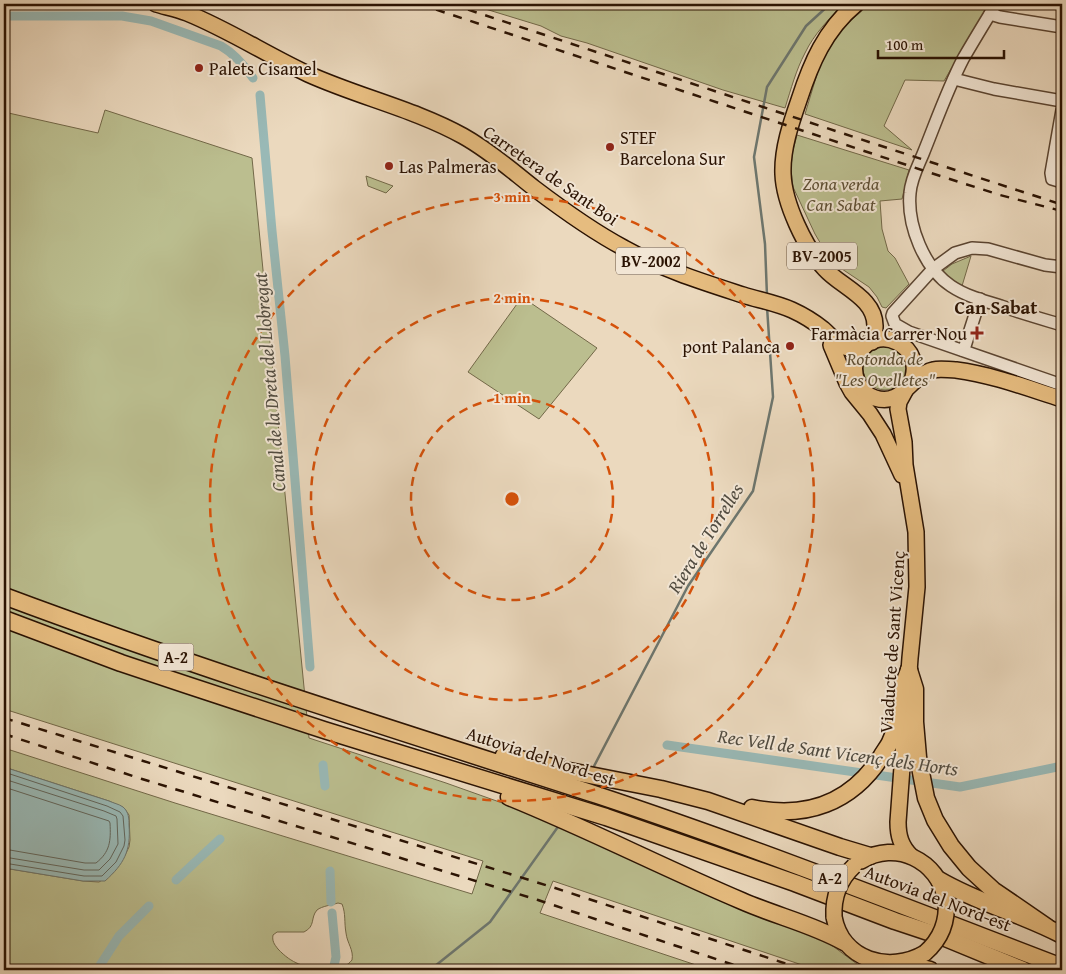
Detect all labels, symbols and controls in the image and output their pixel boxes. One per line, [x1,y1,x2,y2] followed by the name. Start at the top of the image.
[878,28,1005,60] scale bar
[886,34,924,55] text: 100 m
[209,55,317,82] place label: Palets Cisamel
[193,62,205,74] marker: Palets Cisamel
[478,118,624,232] street label: Carretera de Sant Boi
[620,124,726,172] place label: STEF Barcelona Sur
[604,141,616,153] marker: STEF Barcelona Sur
[399,153,497,180] place label: Las Palmeras
[383,160,395,172] marker: Las Palmeras
[803,170,880,218] park label: Zona verda Can Sabat
[493,186,531,207] text: 3 min
[787,242,857,270] road number: BV-2005
[616,248,686,274] road number: BV-2002
[245,270,293,493] water label: Canal de la Dreta del Llobregat
[493,287,531,308] text: 2 min
[955,293,1038,321] district label: Can Sabat
[811,320,967,347] place label: Farmàcia Carrer Nou
[971,327,983,339] marker: Farmàcia Carrer Nou
[682,333,780,360] place label: pont Palanca
[784,340,796,352] marker: pont Palanca
[835,345,935,393] park label: Rotonda de "Les Ovelletes"
[493,387,531,408] text: 1 min
[659,477,750,599] water label: Riera de Torrelles
[503,490,521,508] centre of rings
[872,550,912,734] street label: Viaducte de Sant Vicenç
[158,644,194,670] road number: A-2
[463,719,620,793] street label: Autovia del Nord-est
[715,721,960,783] water label: Rec Vell de Sant Vicenç dels Horts
[861,858,1016,939] street label: Autovia del Nord-est
[812,864,848,891] road number: A-2

